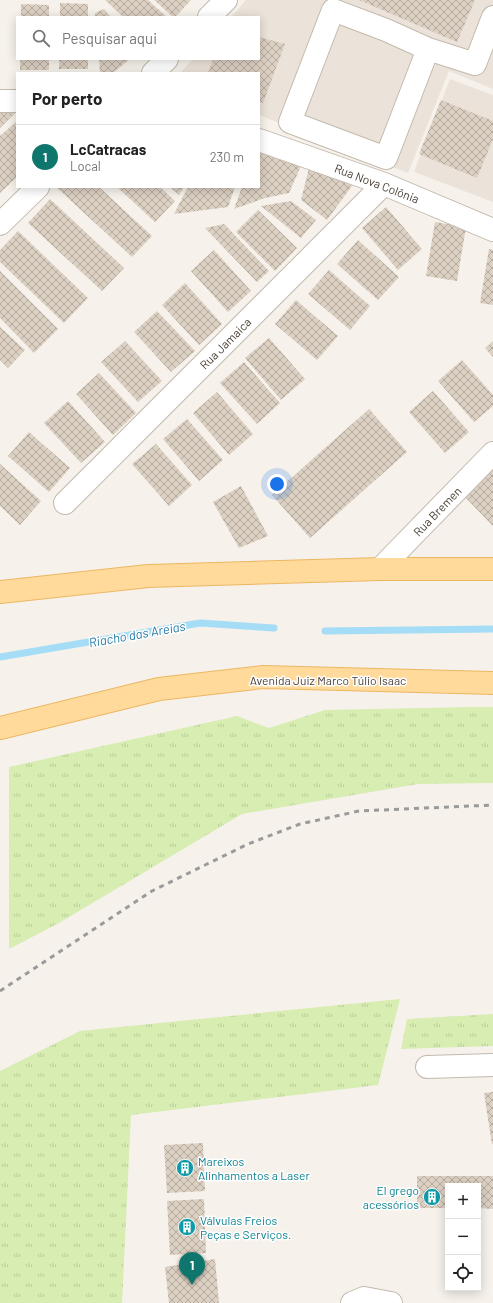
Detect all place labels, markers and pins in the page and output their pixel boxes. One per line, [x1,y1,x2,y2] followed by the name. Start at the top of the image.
[198,1154,310,1182] place label: Mareixos Alinhamentos a Laser
[175,1158,195,1178] building icon: Mareixos Alinhamentos a Laser
[363,1183,419,1211] place label: El grego acessórios
[422,1187,442,1207] building icon: El grego acessórios
[200,1213,291,1241] place label: Válvulas Freios Peças e Serviços.
[177,1217,197,1237] building icon: Válvulas Freios Peças e Serviços.
[179,1252,205,1285] pin: 1

